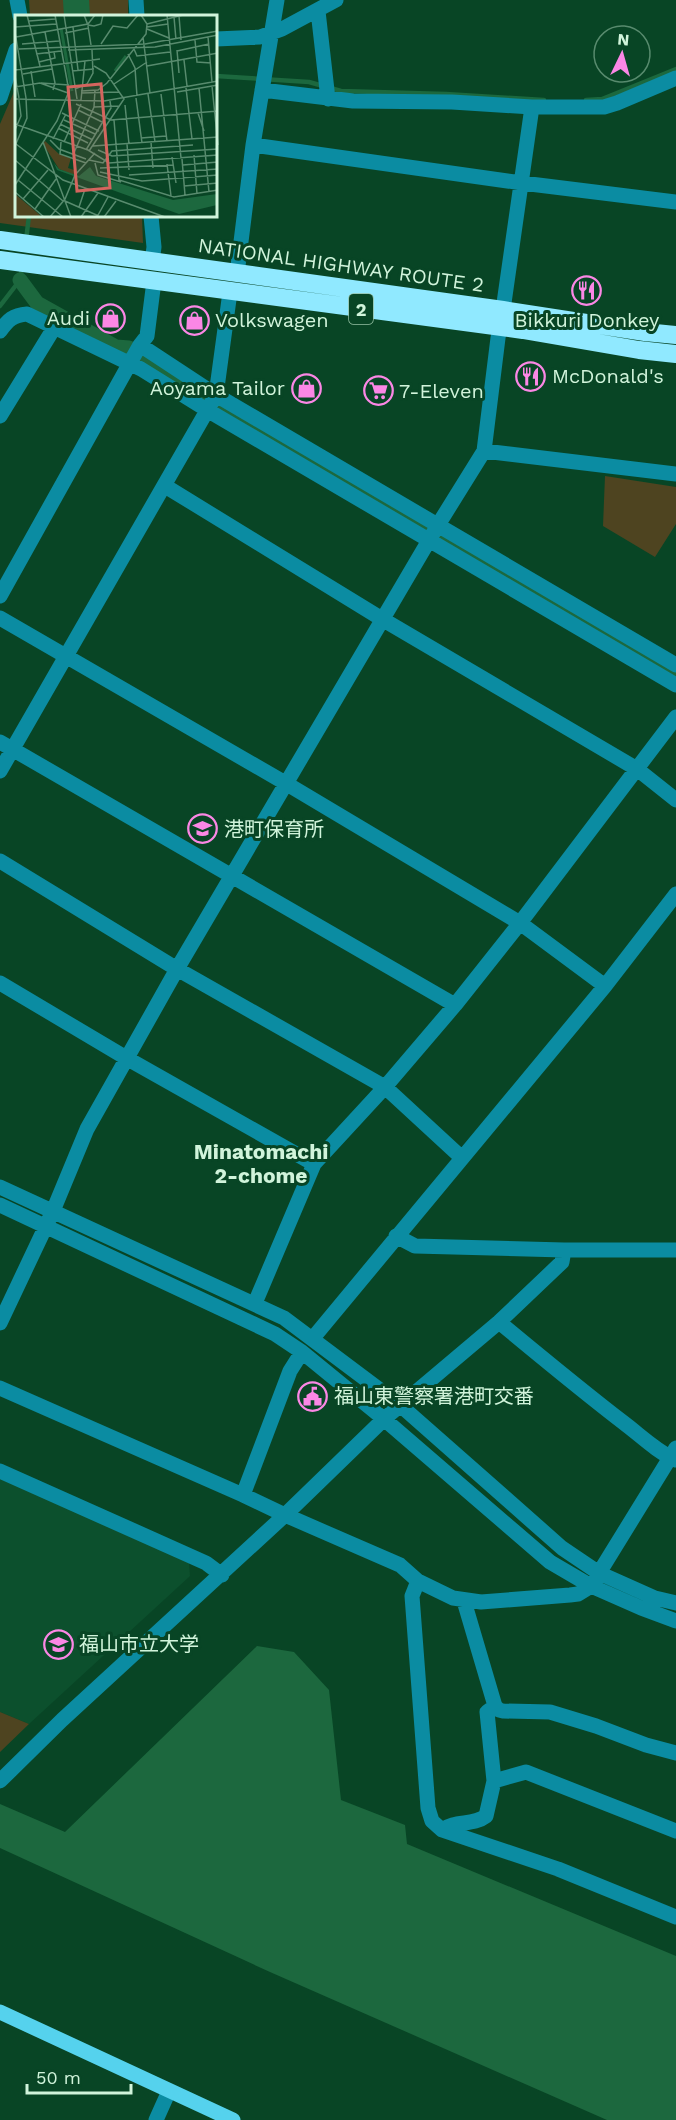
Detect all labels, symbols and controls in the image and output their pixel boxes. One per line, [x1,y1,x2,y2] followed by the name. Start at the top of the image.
[15,15,218,218] inset map
[592,24,652,84] north arrow
[617,30,630,50] text: N
[197,233,485,297] street label: NATIONAL HIGHWAY ROUTE 2
[571,274,603,306] restaurant icon: Bikkuri Donkey
[349,294,373,324] road number: 2
[95,302,127,334] shop icon: Audi
[178,304,210,336] shop icon: Volkswagen
[47,306,90,330] place label: Audi
[215,308,329,332] place label: Volkswagen
[515,308,660,332] place label: Bikkuri Donkey
[515,360,547,392] restaurant icon: McDonald's
[552,364,664,388] place label: McDonald's
[290,372,322,404] shop icon: Aoyama Tailor
[362,375,394,407] supermarket icon: 7-Eleven
[150,376,285,400] place label: Aoyama Tailor
[399,379,484,403] place label: 7-Eleven
[187,813,219,845] school or university icon: 港町保育所
[224,817,324,841] place label: 港町保育所
[194,1139,328,1188] district label: Minatomachi 2-chome
[297,1380,329,1412] public building icon: 福山東警察署港町交番
[334,1384,534,1408] place label: 福山東警察署港町交番
[42,1628,74,1660] school or university icon: 福山市立大学
[79,1632,199,1656] place label: 福山市立大学
[27,2057,130,2095] scale bar
[36,2067,81,2088] text: 50 m

